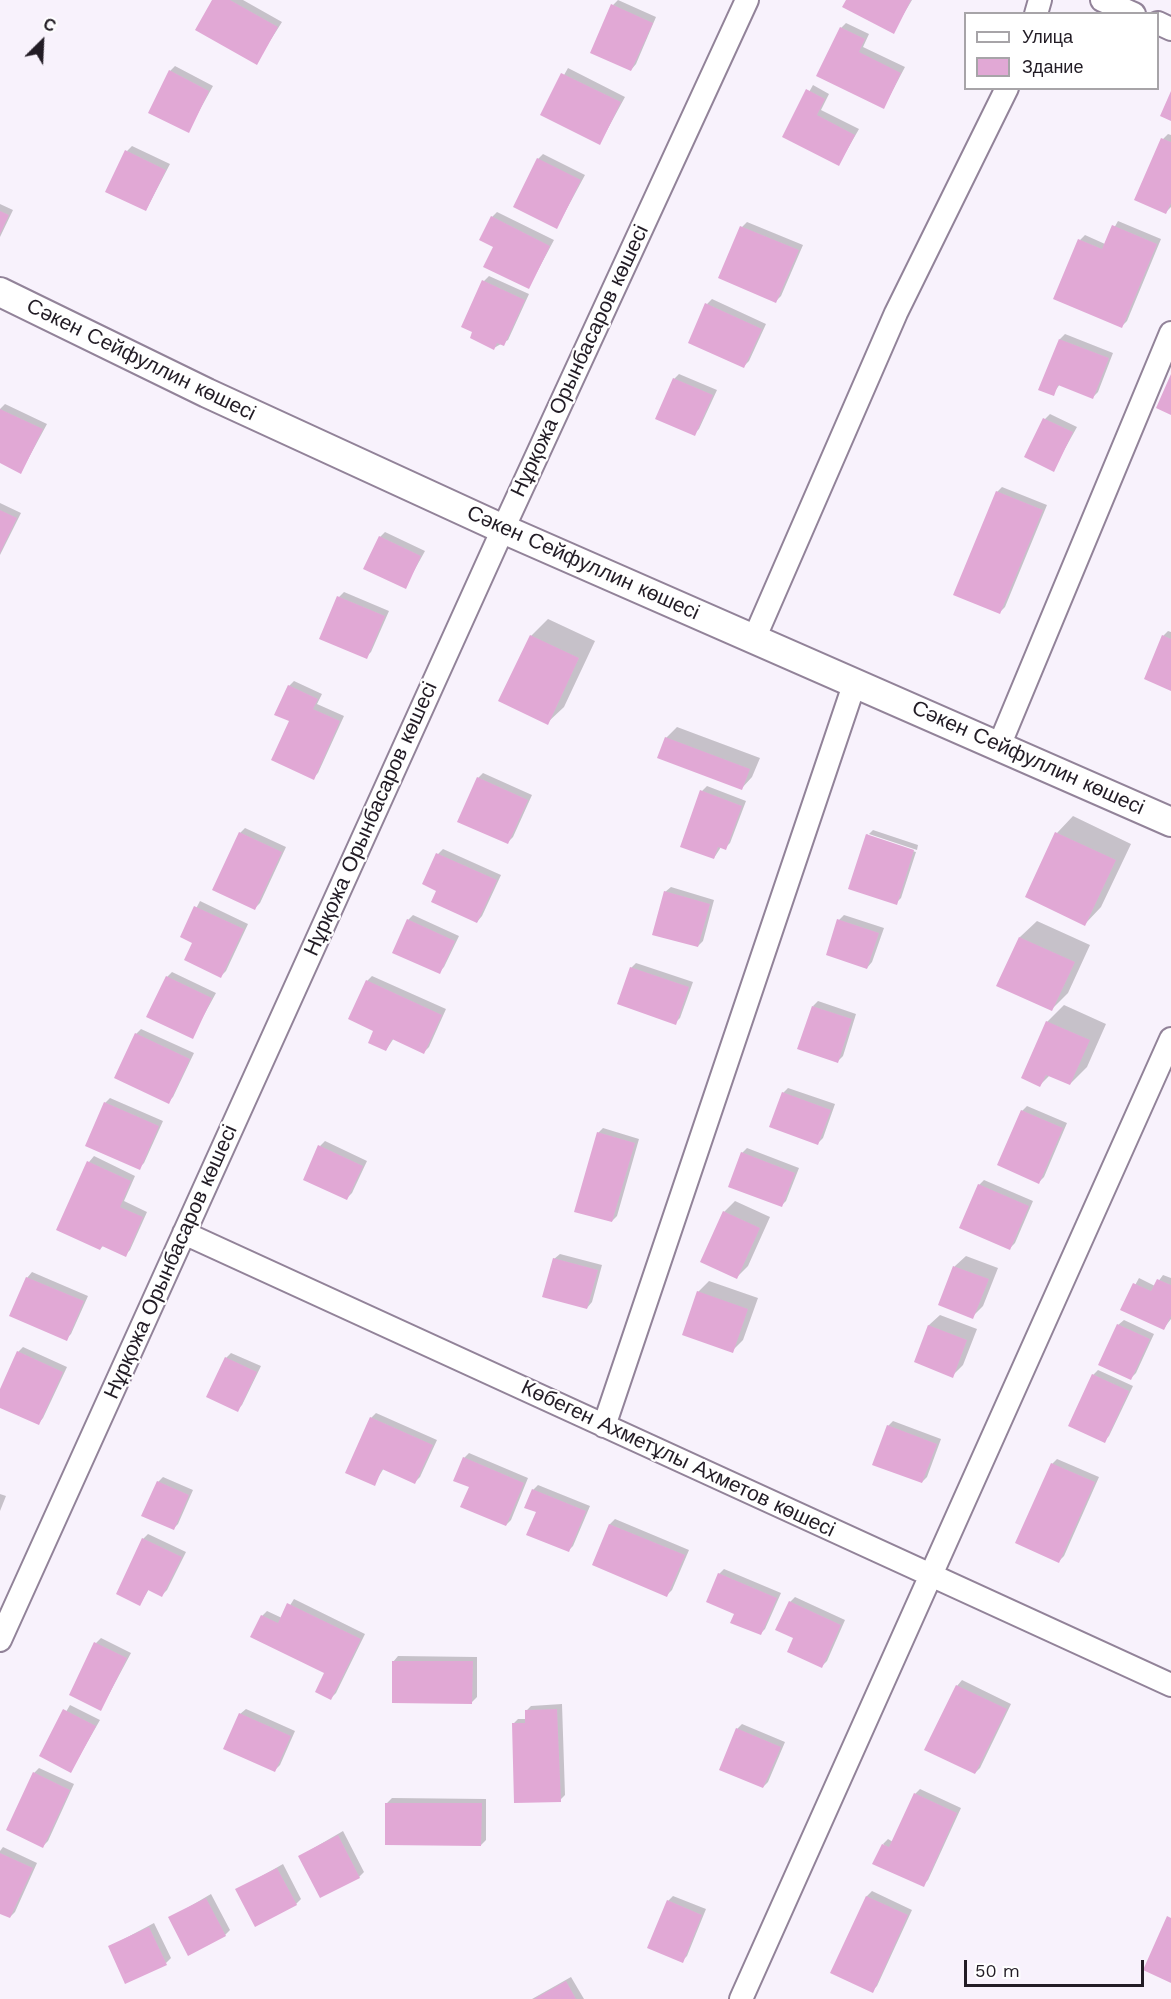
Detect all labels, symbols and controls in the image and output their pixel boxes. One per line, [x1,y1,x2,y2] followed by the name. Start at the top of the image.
[12,12,72,72] north arrow
[964,12,1159,90] legend
[40,14,59,36] text: С
[1022,26,1073,47] text: Улица
[1022,56,1083,77] text: Здание
[506,221,654,501] street label: Нұрқожа Орынбасаров көшесі
[22,293,260,427] street label: Сәкен Сейфуллин көшесі
[463,500,703,626] street label: Сәкен Сейфуллин көшесі
[299,678,443,960] street label: Нұрқожа Орынбасаров көшесі
[908,695,1148,821] street label: Сәкен Сейфуллин көшесі
[99,1121,243,1403] street label: Нұрқожа Орынбасаров көшесі
[517,1375,839,1543] street label: Көбеген Ахметұлы Ахметов көшесі
[967,1948,1147,1986] scale bar
[975,1960,1020,1981] text: 50 m

